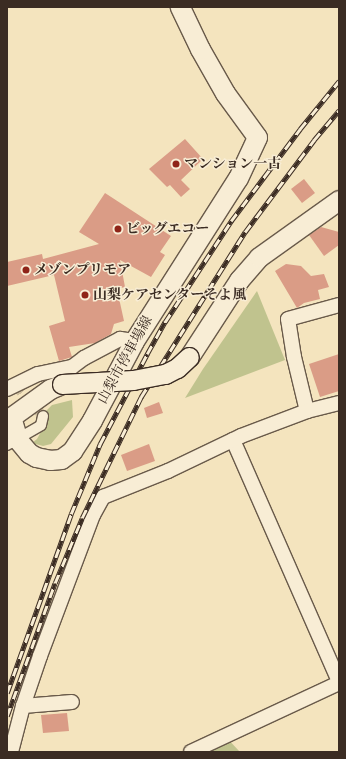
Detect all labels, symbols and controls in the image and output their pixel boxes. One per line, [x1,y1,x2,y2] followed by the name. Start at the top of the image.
[184,156,282,172] place label: マンション一古
[171,159,181,169] marker: マンション一古
[126,221,210,237] place label: ビッグエコー
[113,224,123,234] marker: ビッグエコー
[34,262,132,278] place label: メゾンプリモア
[21,265,31,275] marker: メゾンプリモア
[93,287,247,303] place label: 山梨ケアセンターそよ風
[80,290,90,300] marker: 山梨ケアセンターそよ風
[94,313,156,407] street label: 山梨市停車場線

